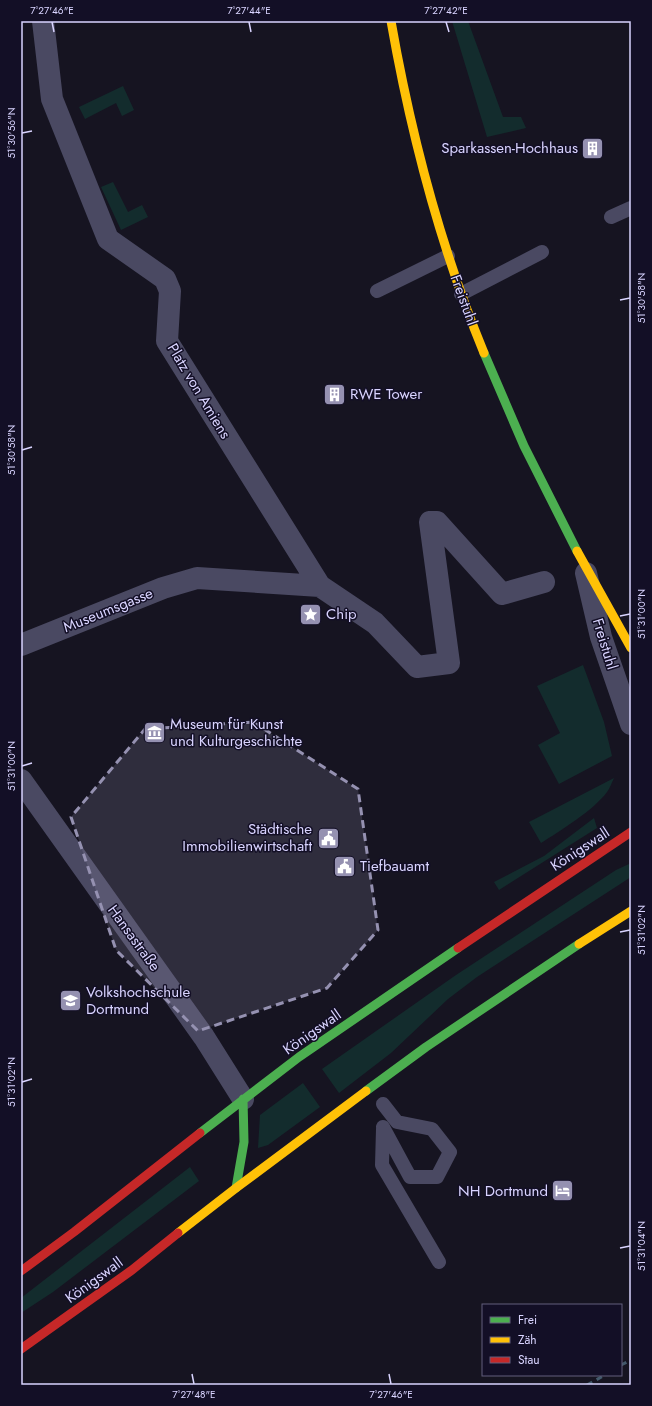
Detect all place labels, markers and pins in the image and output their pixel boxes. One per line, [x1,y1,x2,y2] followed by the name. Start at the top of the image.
[580,135,606,161] building icon: Sparkassen-Hochhaus
[441,137,578,159] place label: Sparkassen-Hochhaus
[321,381,347,407] building icon: RWE Tower
[350,383,423,405] place label: RWE Tower
[297,601,323,627] place icon: Chip
[326,603,357,625] place label: Chip
[170,713,302,752] place label: Museum für Kunst und Kulturgeschichte
[141,720,167,746] museum icon: Museum für Kunst und Kulturgeschichte
[182,818,312,857] place label: Städtische Immobilienwirtschaft
[315,825,341,851] public building icon: Städtische Immobilienwirtschaft
[332,853,358,879] public building icon: Tiefbauamt
[360,855,429,877] place label: Tiefbauamt
[86,981,191,1020] place label: Volkshochschule Dortmund
[58,988,84,1014] school or university icon: Volkshochschule Dortmund
[550,1178,576,1204] hotel icon: NH Dortmund
[458,1180,548,1202] place label: NH Dortmund

